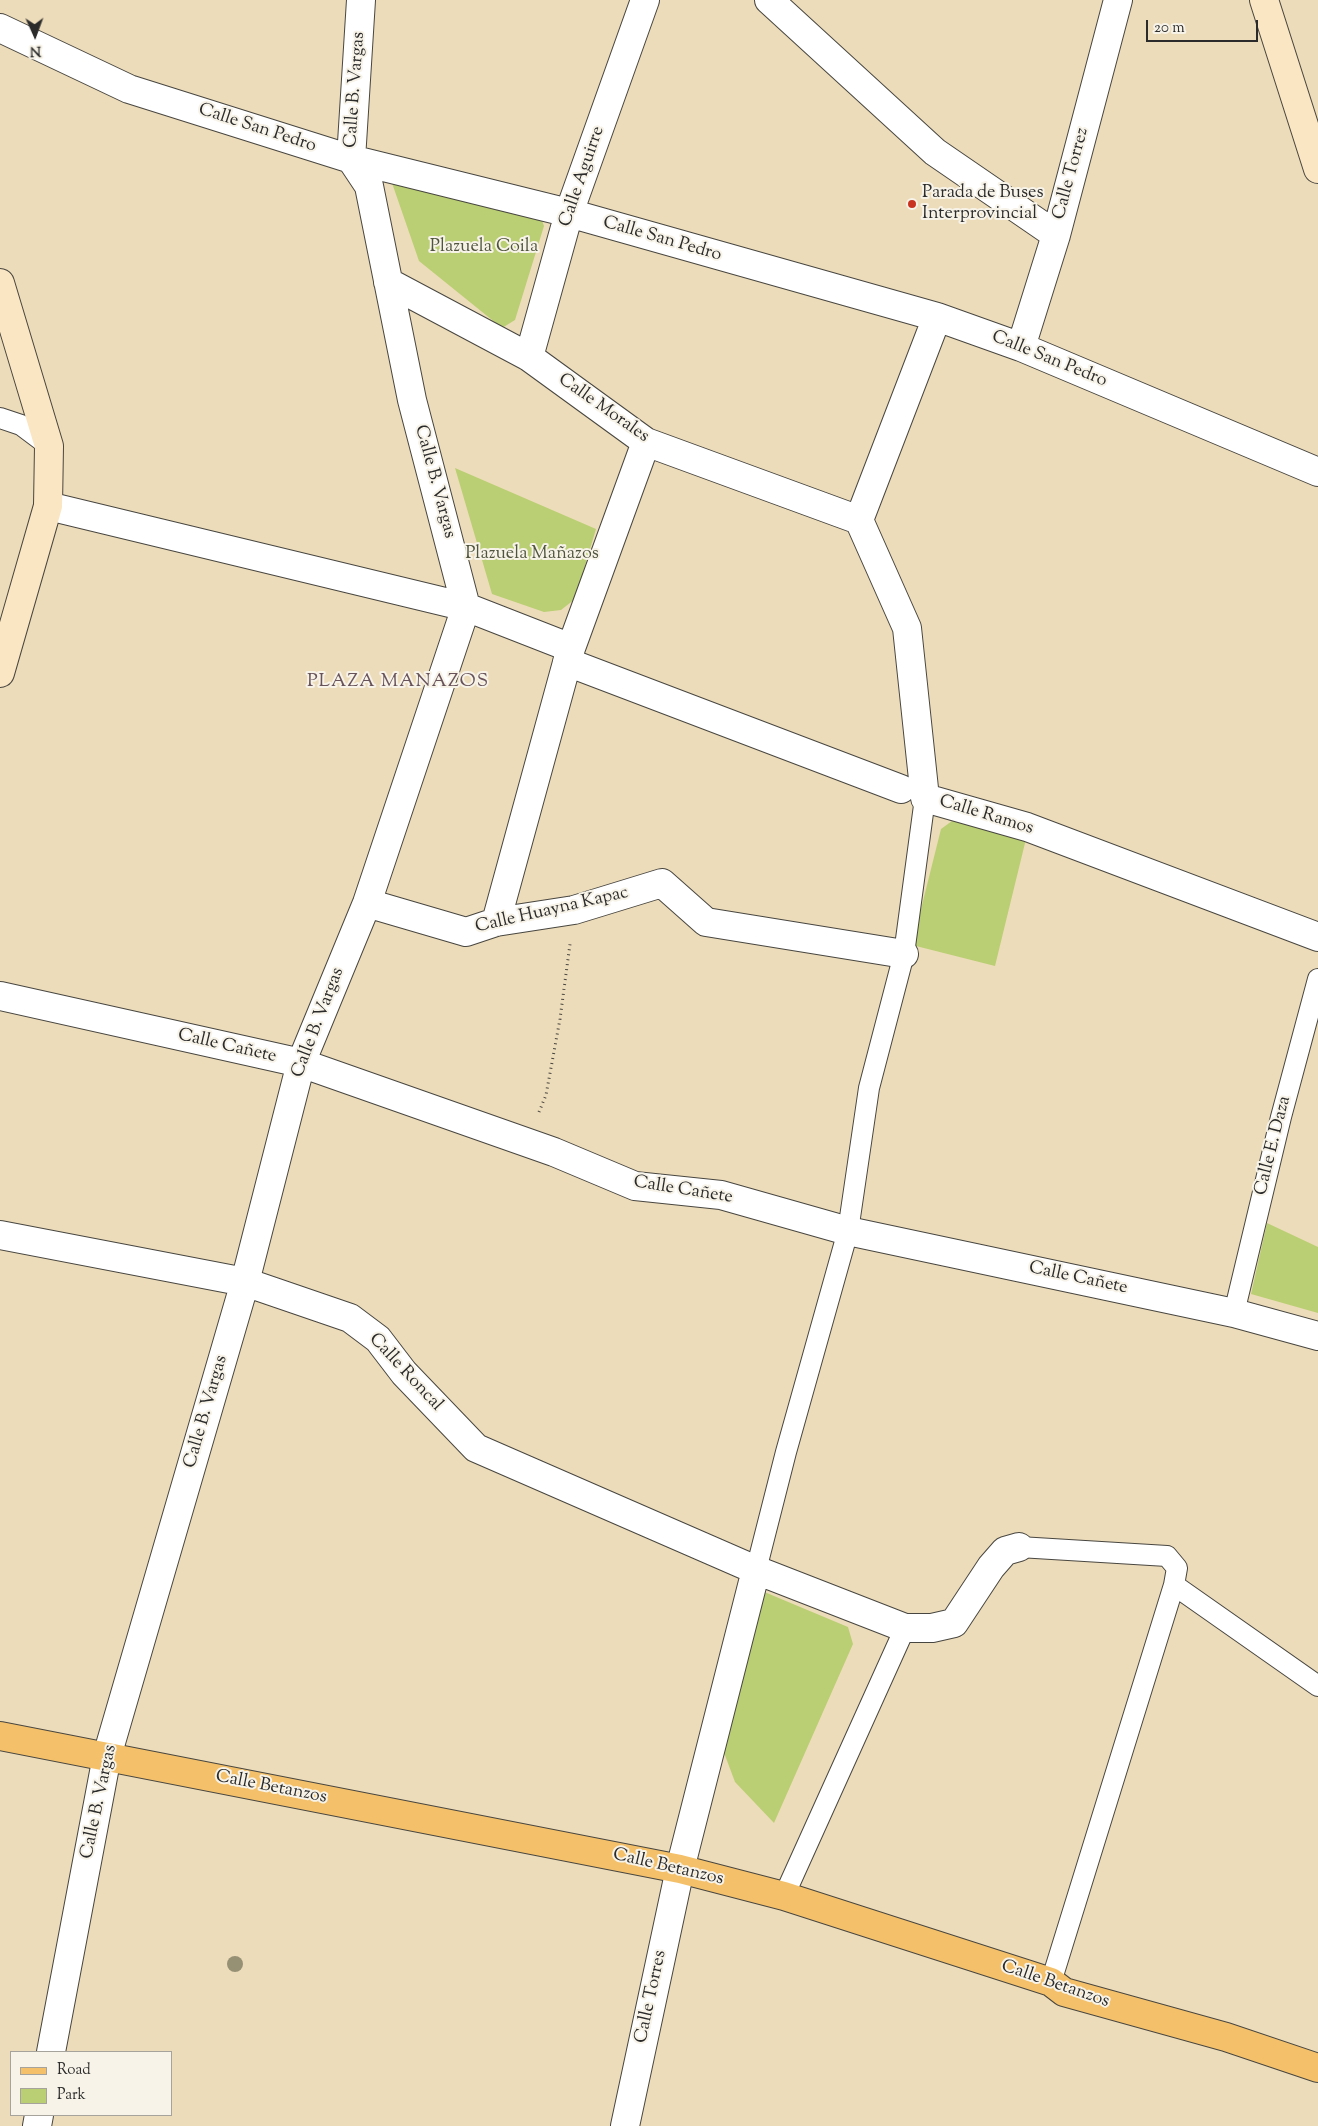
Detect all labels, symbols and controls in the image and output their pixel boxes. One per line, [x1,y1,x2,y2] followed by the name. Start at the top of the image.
[10,10,60,60] north arrow
[1148,10,1260,42] scale bar
[1154,18,1185,39] text: 20 m
[341,31,371,149] street label: Calle B. Vargas
[30,40,41,60] text: N
[195,100,319,158] street label: Calle San Pedro
[556,124,610,230] street label: Calle Aguirre
[1049,126,1095,222] street label: Calle Torrez
[922,183,1043,225] place label: Parada de Buses Interprovincial
[906,198,918,210] marker: Parada de Buses Interprovincial
[600,213,724,267] street label: Calle San Pedro
[430,237,538,259] park label: Plazuela Coila
[988,327,1110,393] street label: Calle San Pedro
[553,370,653,448] street label: Calle Morales
[409,423,459,541] street label: Calle B. Vargas
[465,544,599,566] park label: Plazuela Mañazos
[305,672,491,694] district label: PLAZA MANAZOS
[936,791,1036,841] street label: Calle Ramos
[473,883,631,939] street label: Calle Huayna Kapac
[288,965,350,1081] street label: Calle B. Vargas
[176,1025,278,1069] street label: Calle Cañete
[1251,1094,1297,1198] street label: Calle E. Daza
[632,1172,734,1210] street label: Calle Cañete
[1027,1258,1129,1300] street label: Calle Cañete
[363,1330,447,1416] street label: Calle Roncal
[181,1353,233,1471] street label: Calle B. Vargas
[77,1743,123,1861] street label: Calle B. Vargas
[213,1767,329,1809] street label: Calle Betanzos
[610,1845,726,1891] street label: Calle Betanzos
[632,1949,672,2045] street label: Calle Torres
[998,1956,1112,2014] street label: Calle Betanzos
[10,2051,172,2116] legend
[57,2060,91,2081] text: Road
[57,2085,86,2106] text: Park

